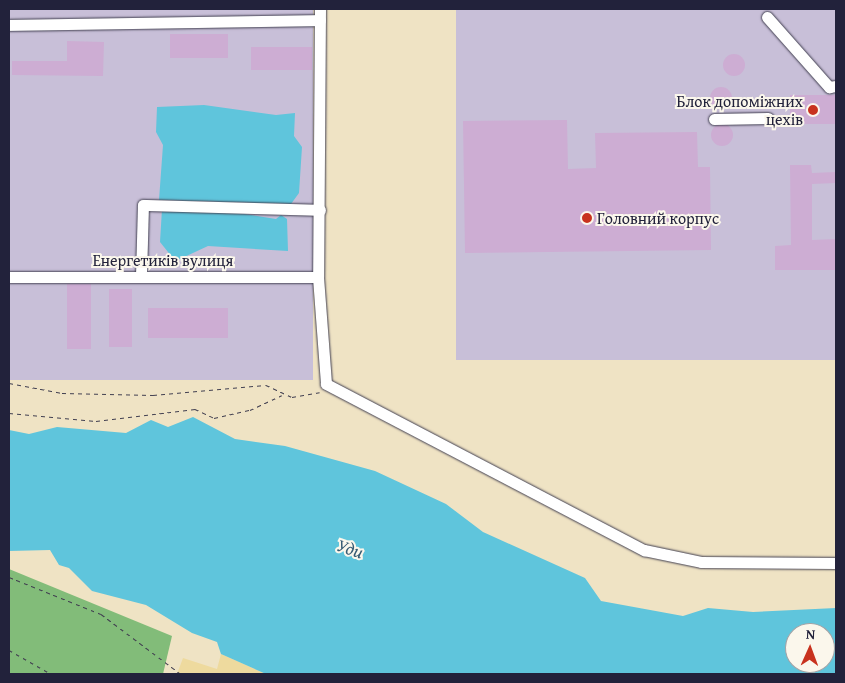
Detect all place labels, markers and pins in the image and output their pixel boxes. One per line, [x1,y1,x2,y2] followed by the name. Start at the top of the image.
[676,91,803,129] place label: Блок допоміжних цехів
[807,104,819,116] marker: Блок допоміжних цехів
[597,208,719,228] place label: Головний корпус
[581,212,593,224] marker: Головний корпус

